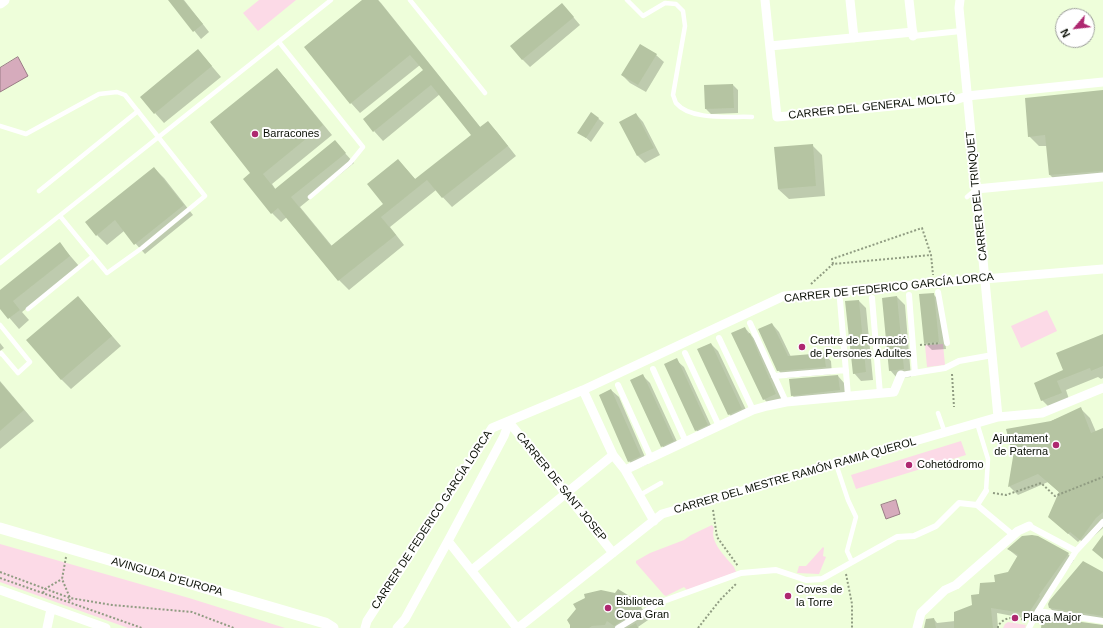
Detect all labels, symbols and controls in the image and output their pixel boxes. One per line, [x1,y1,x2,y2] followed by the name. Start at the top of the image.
[1055,8,1095,48] north arrow
[1058,27,1072,39] text: N
[788,92,956,122] street label: CARRER DEL GENERAL MOLTÓ
[263,127,319,141] place label: Barracones
[250,129,260,139] marker: Barracones
[964,131,990,261] street label: CARRER DEL TRINQUET
[783,270,995,306] street label: CARRER DE FEDERICO GARCÍA LORCA
[810,334,912,360] place label: Centre de Formació de Persones Adultes
[797,342,807,352] marker: Centre de Formació de Persones Adultes
[369,428,495,612] street label: CARRER DE FEDERICO GARCÍA LORCA
[513,430,609,544] street label: CARRER DE SANT JOSEP
[992,432,1048,458] place label: Ajuntament de Paterna
[672,435,918,517] street label: CARRER DEL MESTRE RAMÓN RAMIA QUEROL
[1051,440,1061,450] marker: Ajuntament de Paterna
[917,458,984,472] place label: Cohetódromo
[904,460,914,470] marker: Cohetódromo
[110,555,224,599] street label: AVINGUDA D'EUROPA
[796,583,842,609] place label: Coves de la Torre
[783,591,793,601] marker: Coves de la Torre
[616,595,669,621] place label: Biblioteca Cova Gran
[603,603,613,613] marker: Biblioteca Cova Gran
[1023,611,1081,625] place label: Plaça Major
[1010,613,1020,623] marker: Plaça Major

